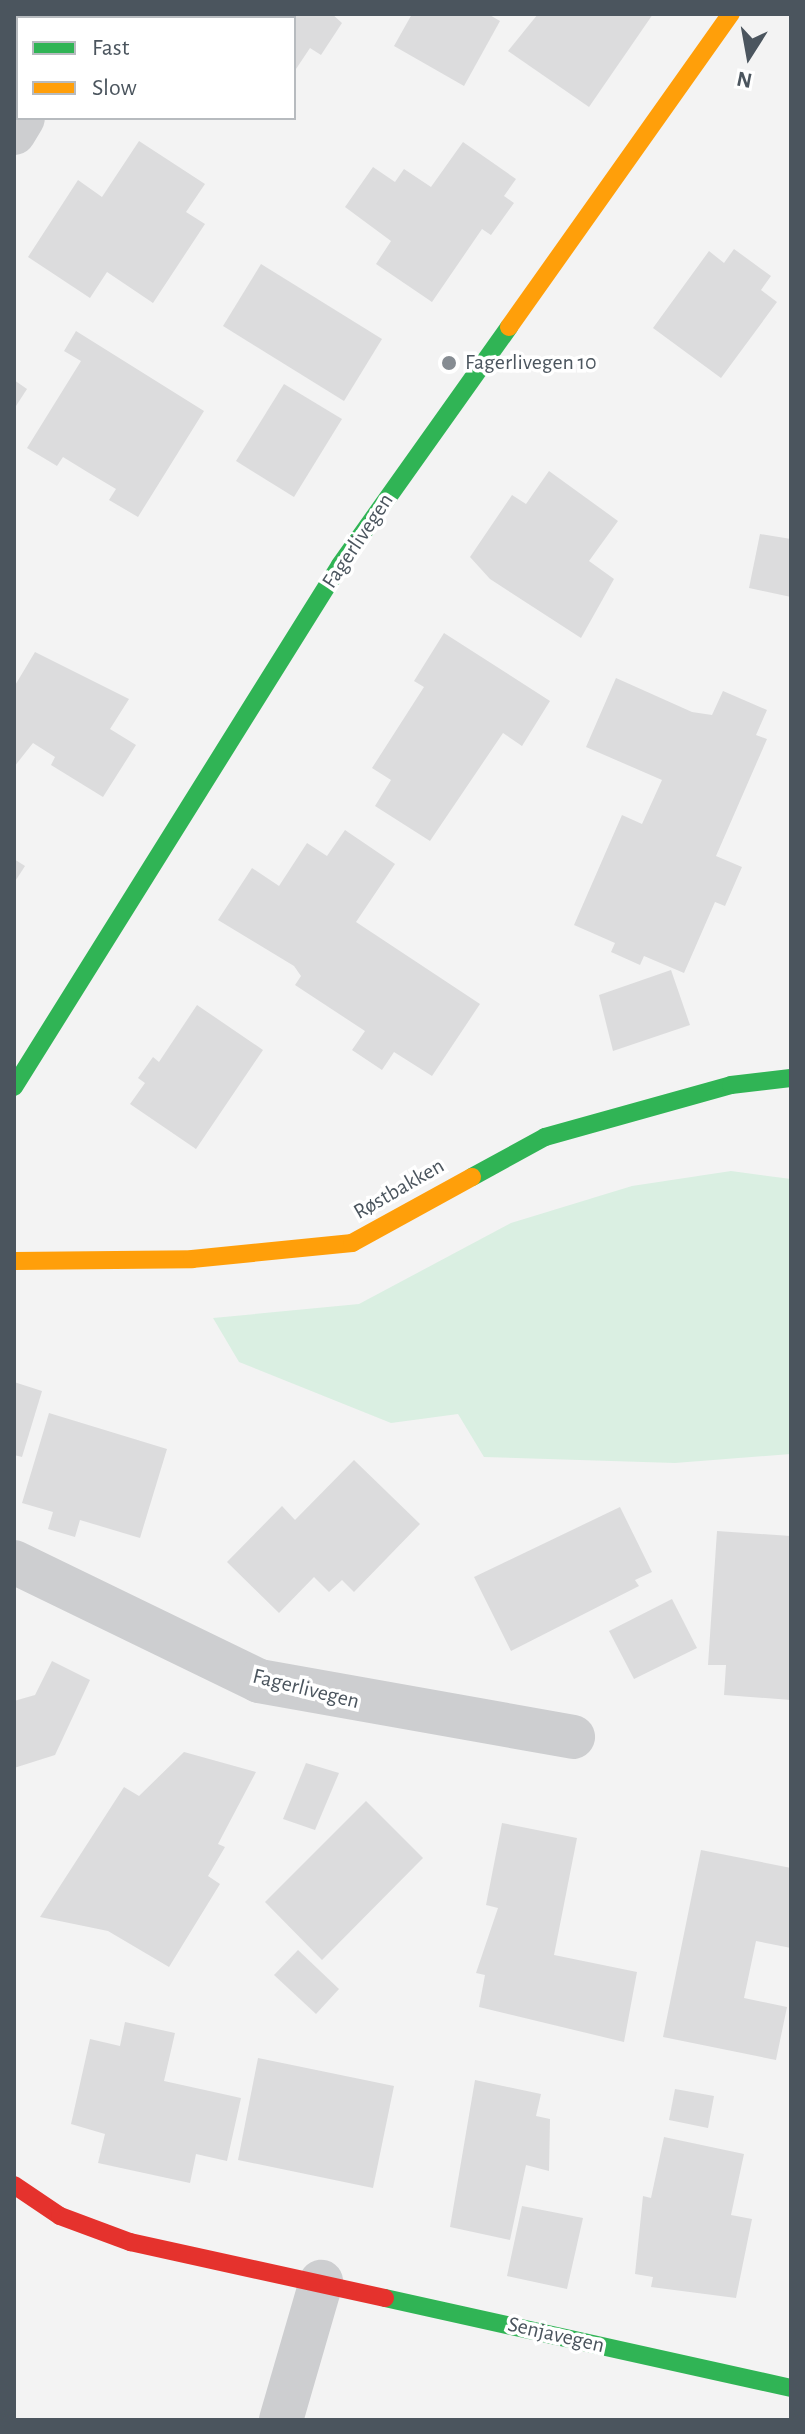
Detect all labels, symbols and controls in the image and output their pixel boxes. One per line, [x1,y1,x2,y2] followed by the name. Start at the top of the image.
[16,16,296,120] legend
[709,16,789,96] north arrow
[92,36,129,60] text: Fast
[735,67,754,92] text: N
[92,76,137,100] text: Slow
[465,350,597,376] place label: Fagerlivegen 10
[440,354,458,372] marker: Fagerlivegen 10
[317,488,399,594] street label: Fagerlivegen
[349,1153,449,1225] street label: Røstbakken
[250,1663,362,1715] street label: Fagerlivegen
[505,2311,607,2359] street label: Senjavegen

